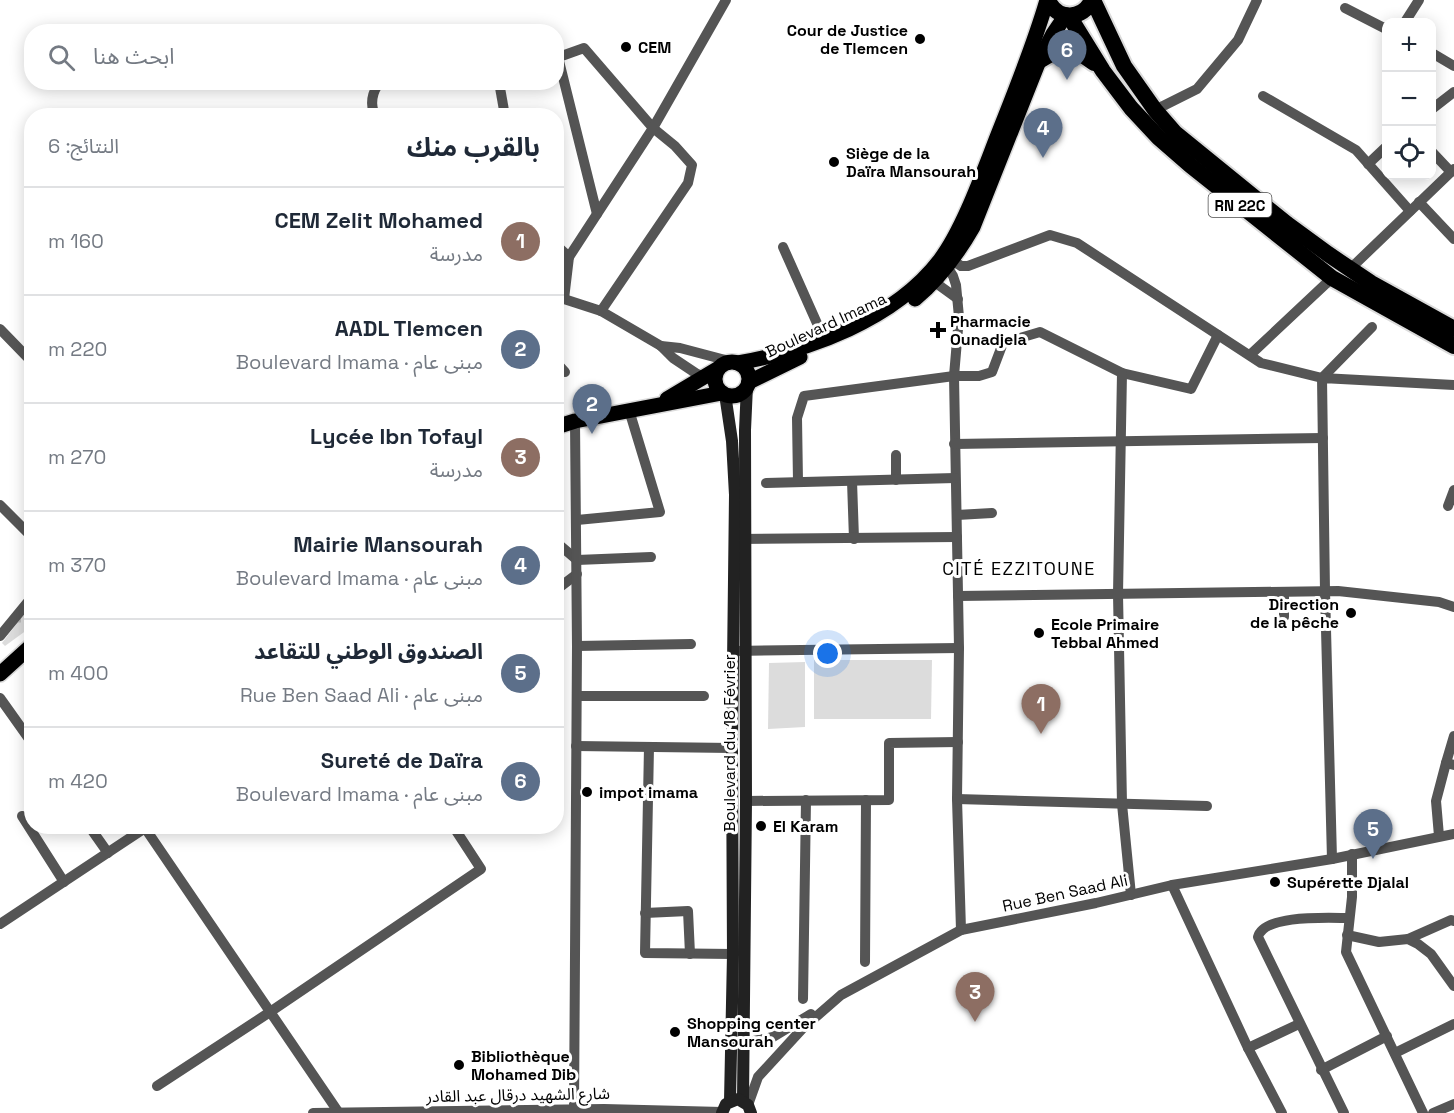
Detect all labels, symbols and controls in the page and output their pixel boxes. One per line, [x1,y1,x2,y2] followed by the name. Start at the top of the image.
[1382,18,1436,180] map controls
[1382,18,1436,72] button: +
[787,20,908,59] place label: Cour de Justice de Tlemcen
[24,24,564,90] search box
[1048,31,1086,80] pin: 6
[913,32,927,46] marker: Cour de Justice de Tlemcen
[638,37,671,58] place label: CEM
[619,40,633,54] marker: CEM
[45,41,78,74] icon: search
[93,42,174,70] text: ابحث هنا
[1382,72,1436,126] button: −
[1024,108,1062,158] pin: 4
[1382,126,1436,180] button: locate
[407,130,540,164] text: بالقرب منك
[48,133,119,159] text: النتائج: 6
[846,143,976,182] place label: Siège de la Daïra Mansourah
[827,155,841,169] marker: Siège de la Daïra Mansourah
[1208,193,1272,217] road number: RN 22C
[274,206,483,234] text: CEM Zelit Mohamed
[48,228,104,254] text: 160 m
[516,228,525,254] text: 1
[430,241,483,267] text: مدرسة
[762,288,890,362] street label: Boulevard Imama
[950,311,1031,350] place label: Pharmacie Ounadjela
[335,314,483,342] text: AADL Tlemcen
[931,323,945,337] marker: Pharmacie Ounadjela
[48,336,107,362] text: 220 m
[515,336,526,362] text: 2
[236,349,483,375] text: مبنى عام · Boulevard Imama
[572,384,612,434] pin: 2
[310,422,483,450] text: Lycée Ibn Tofayl
[48,444,106,470] text: 270 m
[514,444,527,470] text: 3
[430,457,483,483] text: مدرسة
[293,530,483,558] text: Mairie Mansourah
[48,552,106,578] text: 370 m
[514,552,527,578] text: 4
[942,557,1096,580] district label: CITÉ EZZITOUNE
[236,565,483,591] text: مبنى عام · Boulevard Imama
[1250,594,1339,633] place label: Direction de la pêche
[1344,606,1358,620] marker: Direction de la pêche
[1051,614,1159,653] place label: Ecole Primaire Tebbal Ahmed
[1032,626,1046,640] marker: Ecole Primaire Tebbal Ahmed
[254,637,483,665] text: الصندوق الوطني للتقاعد
[813,639,842,668] your location
[719,654,740,832] street label: Boulevard du 18 Février
[48,660,108,686] text: 400 m
[515,660,527,686] text: 5
[240,682,483,708] text: مبنى عام · Rue Ben Saad Ali
[1022,684,1060,734] pin: 1
[321,746,483,774] text: Sureté de Daïra
[48,768,108,794] text: 420 m
[514,768,527,794] text: 6
[236,781,483,807] text: مبنى عام · Boulevard Imama
[599,782,698,803] place label: impot imama
[580,785,594,799] marker: impot imama
[1354,810,1392,859] pin: 5
[773,816,839,837] place label: El Karam
[754,819,768,833] marker: El Karam
[1000,869,1130,917] street label: Rue Ben Saad Ali
[1287,872,1409,893] place label: Supérette Djalal
[1268,875,1282,889] marker: Supérette Djalal
[956,972,994,1022] pin: 3
[687,1013,816,1052] place label: Shopping center Mansourah
[668,1025,682,1039] marker: Shopping center Mansourah
[471,1046,576,1085] place label: Bibliothèque Mohamed Dib
[452,1058,466,1072] marker: Bibliothèque Mohamed Dib
[425,1083,610,1109] street label: شارع الشهيد درقال عبد القادر

